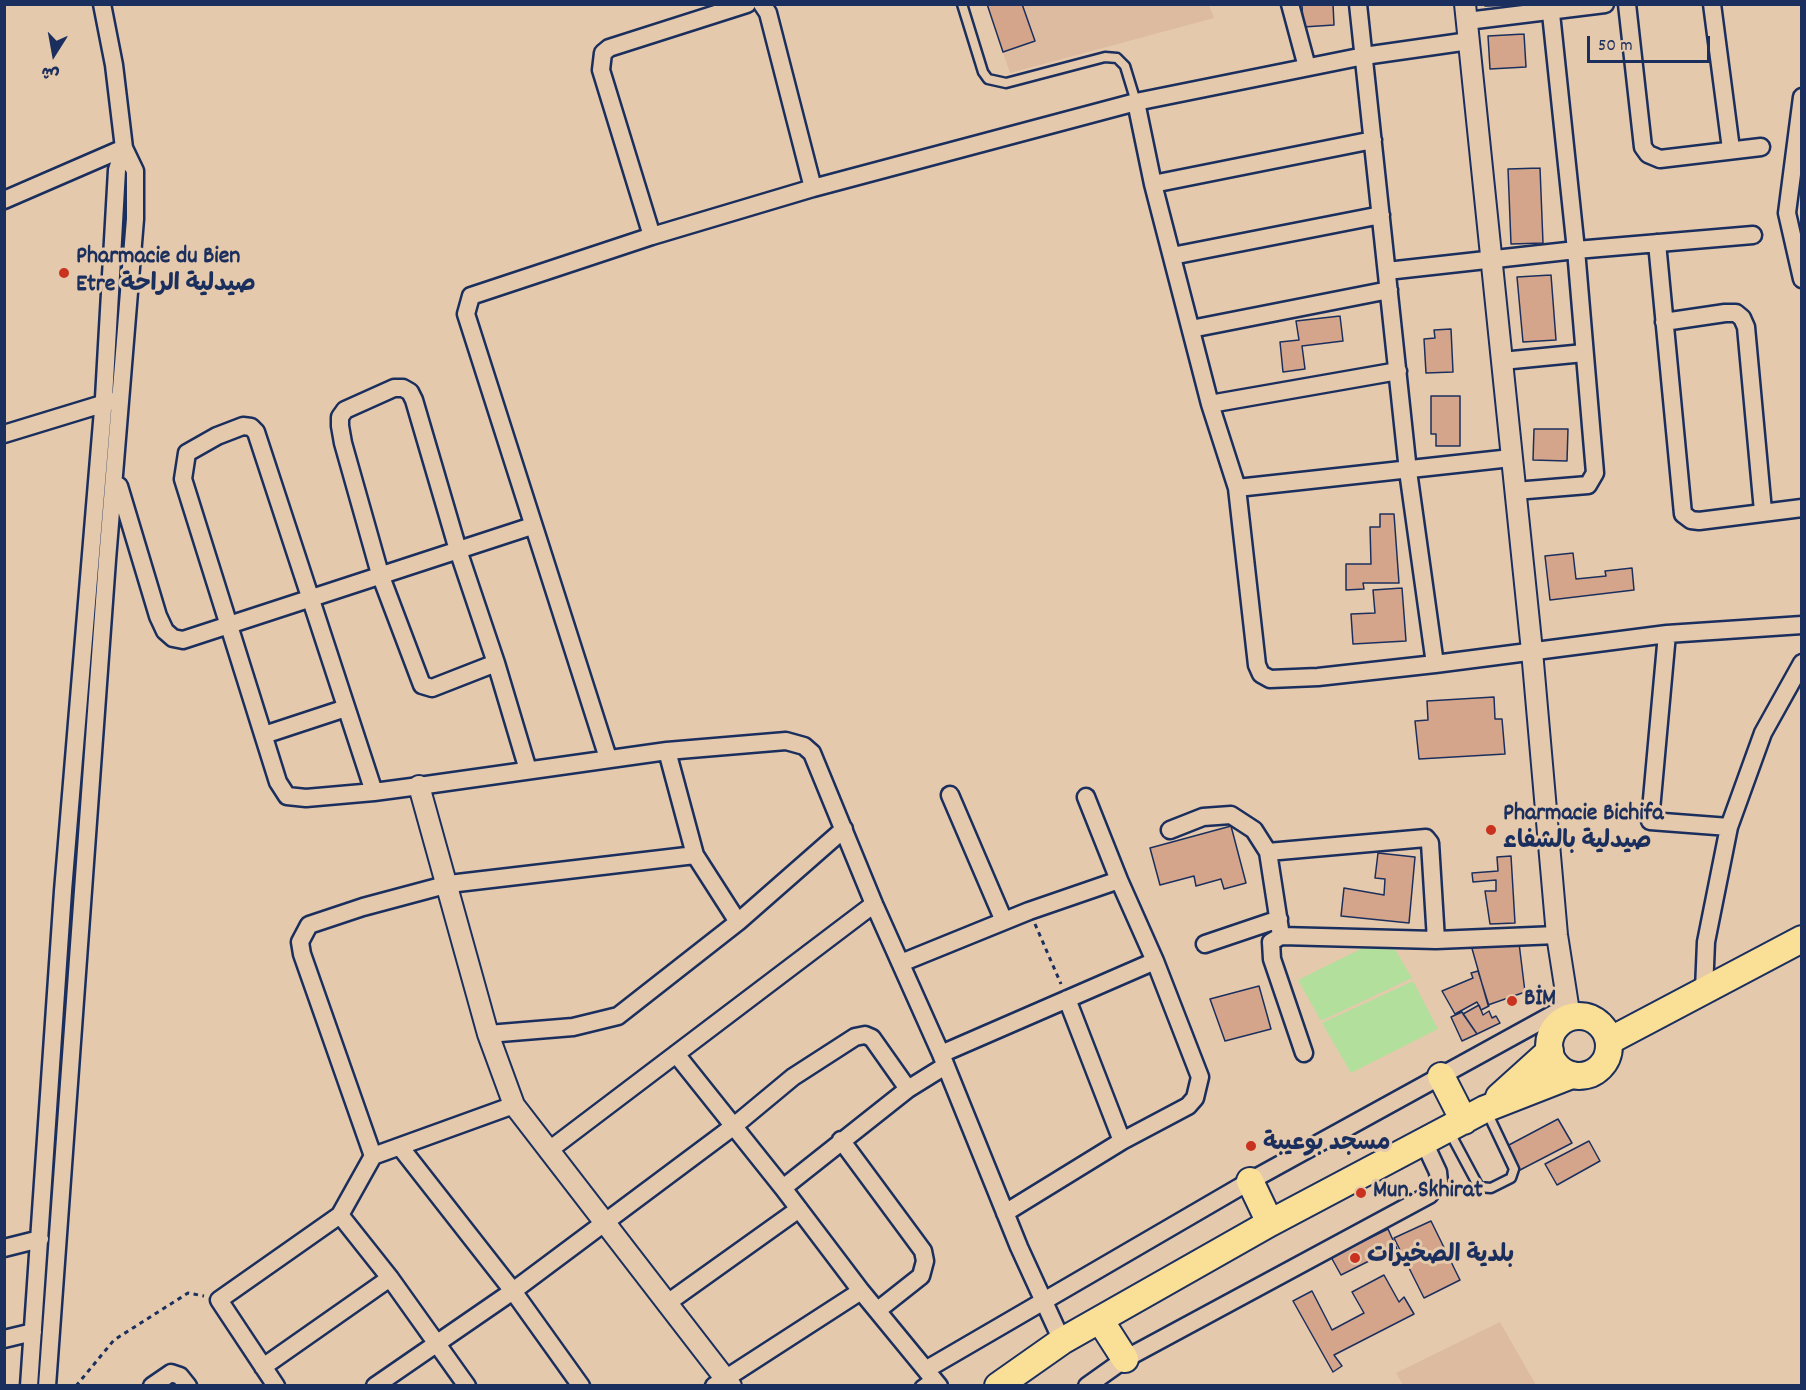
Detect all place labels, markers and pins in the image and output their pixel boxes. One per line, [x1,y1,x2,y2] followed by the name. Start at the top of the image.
[76,245,256,301] place label: Pharmacie du Bien Etre صيدلية الراحة
[57,266,71,280] marker: Pharmacie du Bien Etre صيدلية الراحة
[1503,802,1663,858] place label: Pharmacie Bichifa صيدلية بالشفاء
[1484,823,1498,837] marker: Pharmacie Bichifa صيدلية بالشفاء
[1524,987,1556,1015] place label: BİM
[1505,994,1519,1008] marker: BİM
[1263,1132,1391,1160] place label: مسجد بوعيبة
[1244,1139,1258,1153] marker: مسجد بوعيبة
[1373,1179,1483,1207] place label: Mun. Skhirat
[1354,1186,1368,1200] marker: Mun. Skhirat
[1367,1244,1514,1272] place label: بلدية الصخيرات
[1348,1251,1362,1265] marker: بلدية الصخيرات

